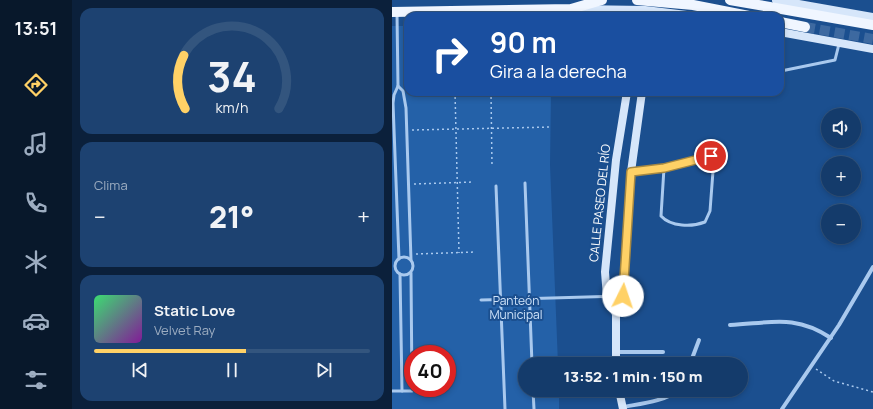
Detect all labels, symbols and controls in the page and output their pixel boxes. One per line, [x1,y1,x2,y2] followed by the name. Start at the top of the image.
[15,16,57,40] text: 13:51
[490,23,557,61] text: 90 m
[424,28,476,80] icon: right
[207,48,257,104] text: 34
[490,59,627,83] text: Gira a la derecha
[22,71,50,99] icon: directions
[215,97,249,116] text: km/h
[821,108,861,244] map controls
[821,108,861,148] button: sound
[22,130,50,158] icon: music
[694,139,728,173] pin
[585,143,614,263] street label: CALLE PASEO DEL RÍO
[700,145,722,167] icon: arrive
[821,156,861,196] button: +
[94,176,128,194] text: Clima
[22,189,50,217] icon: phone
[209,196,254,237] text: 21°
[94,202,106,232] text: −
[357,202,370,232] text: +
[821,204,861,244] button: −
[22,248,50,276] icon: climate
[602,275,644,317] position arrow
[490,292,542,323] park label: Panteón Municipal
[154,300,235,321] text: Static Love
[22,307,50,335] icon: car
[154,321,215,339] text: Velvet Ray
[404,345,456,397] speed limit sign: 40
[129,359,151,381] icon: previous
[221,359,243,381] icon: pause
[313,359,335,381] icon: next
[22,366,50,394] icon: filters
[564,366,702,387] text: 13:52 · 1 min · 150 m

